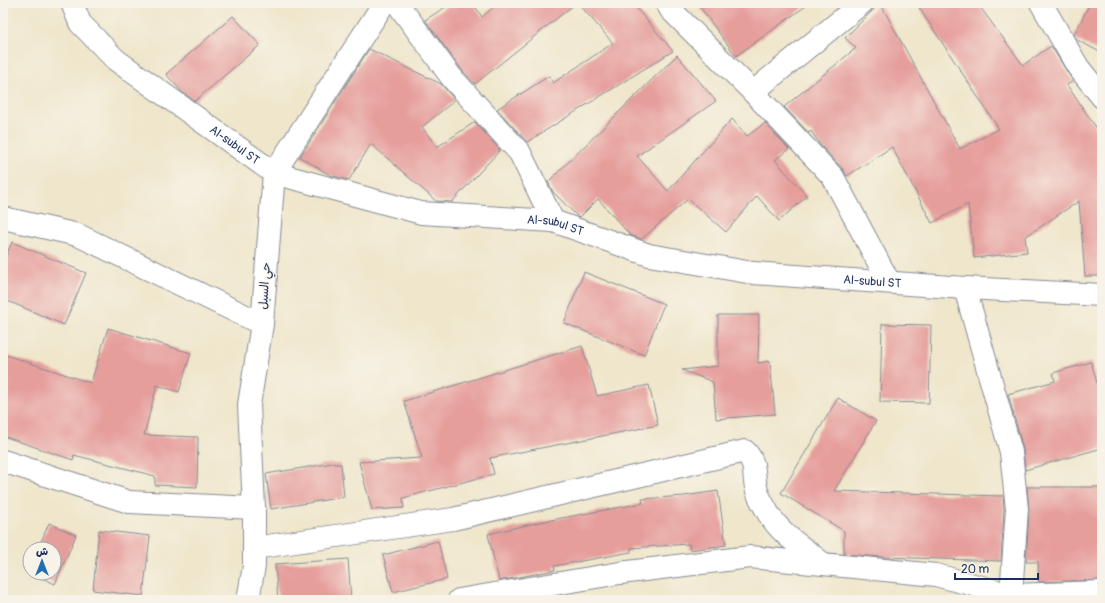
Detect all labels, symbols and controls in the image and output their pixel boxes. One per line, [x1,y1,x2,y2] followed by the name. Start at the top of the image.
[207,122,263,168] street label: Al-subul ST
[527,212,586,239] street label: Al-subul ST
[256,262,277,310] street label: حي السبل
[843,272,902,291] street label: Al-subul ST
[22,541,62,581] north arrow
[36,545,48,558] text: ش
[955,555,1038,581] scale bar
[961,562,990,577] text: 20 m

